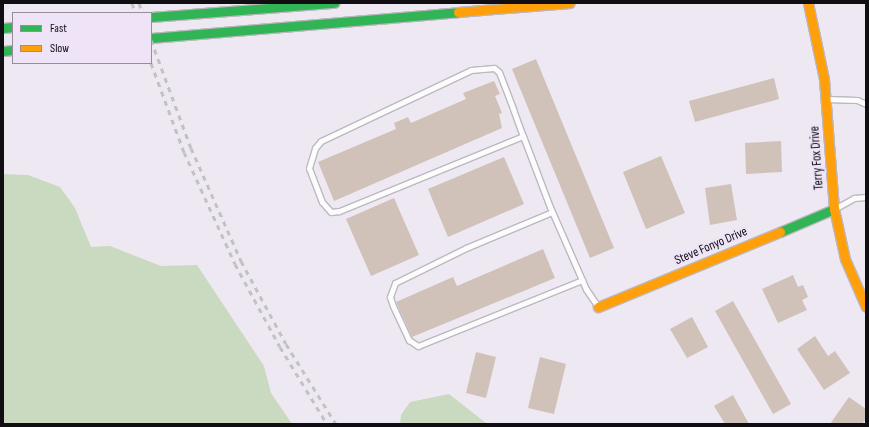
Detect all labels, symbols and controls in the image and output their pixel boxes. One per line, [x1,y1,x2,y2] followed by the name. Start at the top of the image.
[12,12,152,64] legend
[50,21,67,36] text: Fast
[50,41,69,56] text: Slow
[807,126,827,190] street label: Terry Fox Drive
[672,224,750,268] street label: Steve Fonyo Drive

